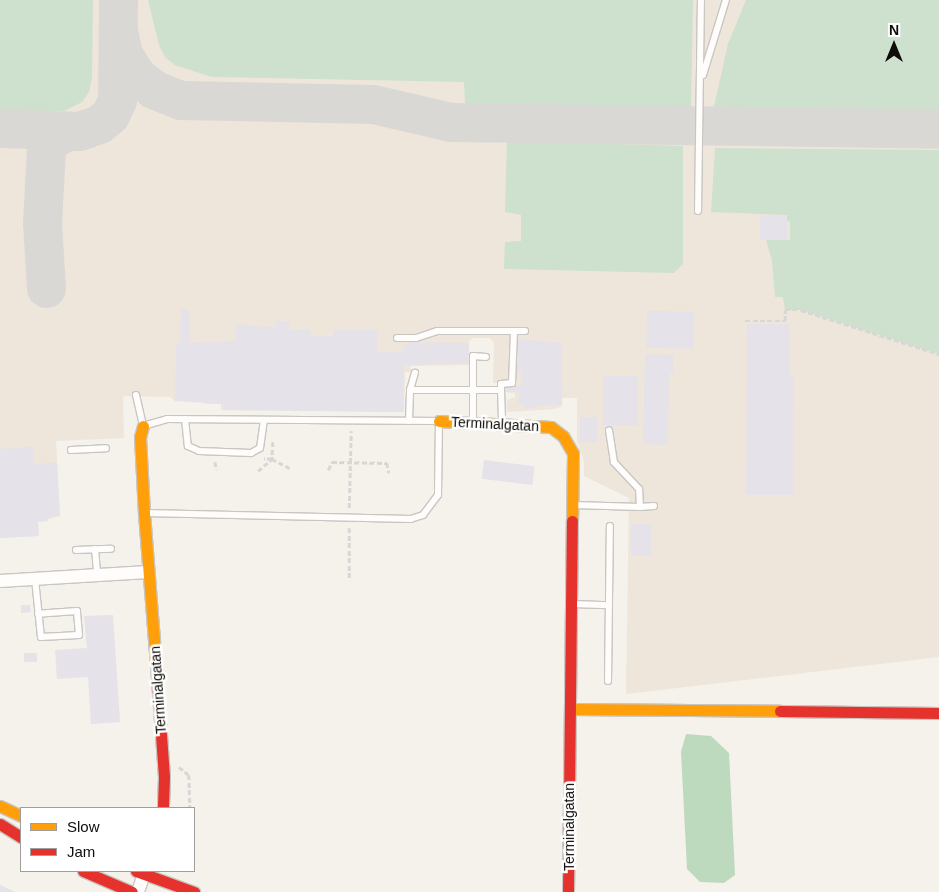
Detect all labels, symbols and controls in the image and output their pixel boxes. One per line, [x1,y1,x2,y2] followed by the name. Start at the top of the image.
[869,20,919,70] north arrow
[889,22,899,38] text: N
[451,413,539,435] street label: Terminalgatan
[147,646,169,734] street label: Terminalgatan
[561,783,577,871] street label: Terminalgatan
[20,807,195,872] legend
[67,818,100,835] text: Slow
[67,843,95,860] text: Jam

